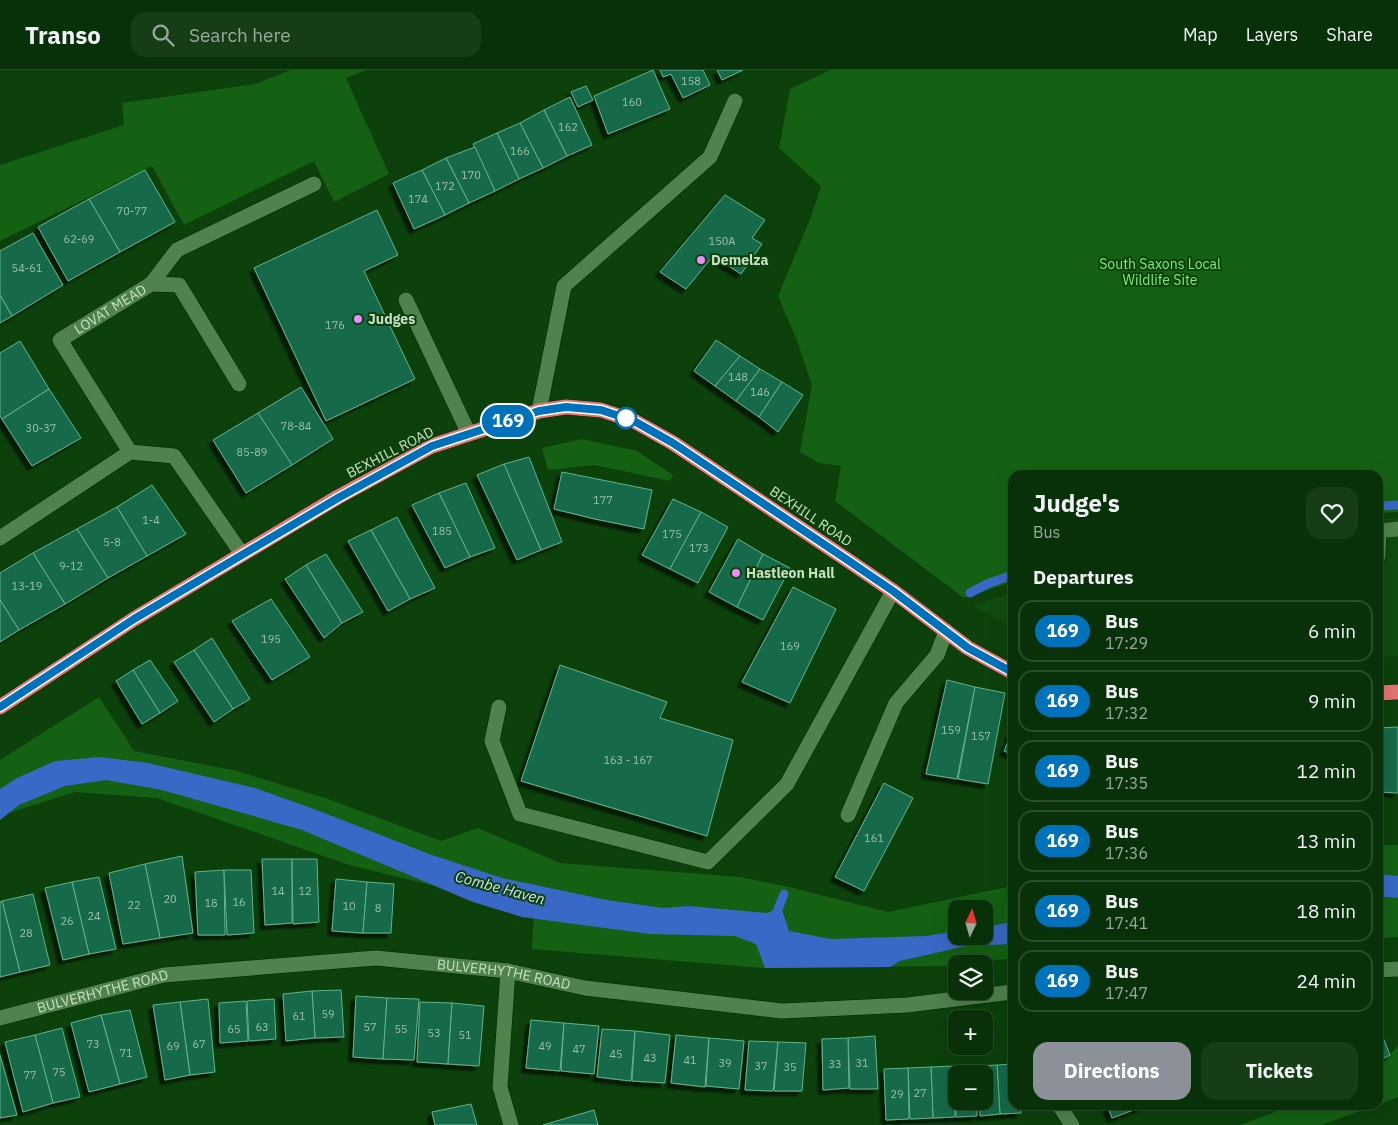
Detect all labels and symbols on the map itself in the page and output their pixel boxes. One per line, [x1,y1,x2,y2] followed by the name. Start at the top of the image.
[681,74,701,88] house number: 158
[622,95,642,109] house number: 160
[558,120,578,134] house number: 162
[510,144,530,158] house number: 166
[461,168,481,182] house number: 170
[435,179,455,193] house number: 172
[408,192,428,206] house number: 174
[117,204,147,218] house number: 70-77
[64,232,94,246] house number: 62-69
[709,234,735,248] house number: 150A
[711,251,769,269] place label: Demelza
[695,254,707,266] marker: Demelza
[1099,255,1221,289] park label: South Saxons Local Wildlife Site
[12,261,43,275] house number: 54-61
[71,280,150,338] street label: LOVAT MEAD
[368,310,415,328] place label: Judges
[352,313,364,325] marker: Judges
[325,318,345,332] house number: 176
[728,370,748,384] house number: 148
[750,385,770,399] house number: 146
[479,405,537,437] line badge: 169
[615,407,637,429] unlabelled marker
[281,419,312,433] house number: 78-84
[26,421,56,435] house number: 30-37
[343,422,437,482] street label: BEXHILL ROAD
[237,445,267,459] house number: 85-89
[766,482,856,550] street label: BEXHILL ROAD
[593,493,613,507] house number: 177
[142,513,160,527] house number: 1-4
[432,524,452,538] house number: 185
[662,527,682,541] house number: 175
[103,535,121,549] house number: 5-8
[689,541,709,555] house number: 173
[59,559,83,573] house number: 9-12
[746,564,835,582] place label: Hastleon Hall
[730,567,742,579] marker: Hastleon Hall
[12,579,42,593] house number: 13-19
[261,632,281,646] house number: 195
[780,639,800,653] house number: 169
[941,723,961,737] house number: 159
[971,729,991,743] house number: 157
[603,753,653,767] house number: 163 - 167
[864,831,884,845] house number: 161
[453,866,547,909] water label: Combe Haven
[271,884,285,898] house number: 14
[298,884,312,898] house number: 12
[163,892,177,906] house number: 20
[232,895,246,909] house number: 16
[204,896,218,910] house number: 18
[127,898,141,912] house number: 22
[342,899,356,913] house number: 10
[948,900,992,945] north arrow
[375,901,381,915] house number: 8
[87,909,101,923] house number: 24
[60,914,74,928] house number: 26
[19,926,33,940] house number: 28
[436,955,572,994] street label: BULVERHYTHE ROAD
[35,965,170,1017] street label: BULVERHYTHE ROAD
[321,1007,335,1021] house number: 59
[292,1009,306,1023] house number: 61
[255,1020,269,1034] house number: 63
[363,1020,377,1034] house number: 57
[227,1022,241,1036] house number: 65
[394,1022,408,1036] house number: 55
[427,1026,441,1040] house number: 53
[458,1028,472,1042] house number: 51
[86,1037,100,1051] house number: 73
[192,1037,206,1051] house number: 67
[166,1039,180,1053] house number: 69
[538,1039,552,1053] house number: 49
[572,1042,586,1056] house number: 47
[119,1046,133,1060] house number: 71
[609,1047,623,1061] house number: 45
[643,1051,657,1065] house number: 43
[683,1053,697,1067] house number: 41
[718,1056,732,1070] house number: 39
[855,1056,869,1070] house number: 31
[828,1057,842,1071] house number: 33
[754,1059,768,1073] house number: 37
[783,1060,797,1074] house number: 35
[52,1065,66,1079] house number: 75
[23,1068,37,1082] house number: 77
[913,1086,927,1100] house number: 27
[890,1087,904,1101] house number: 29

